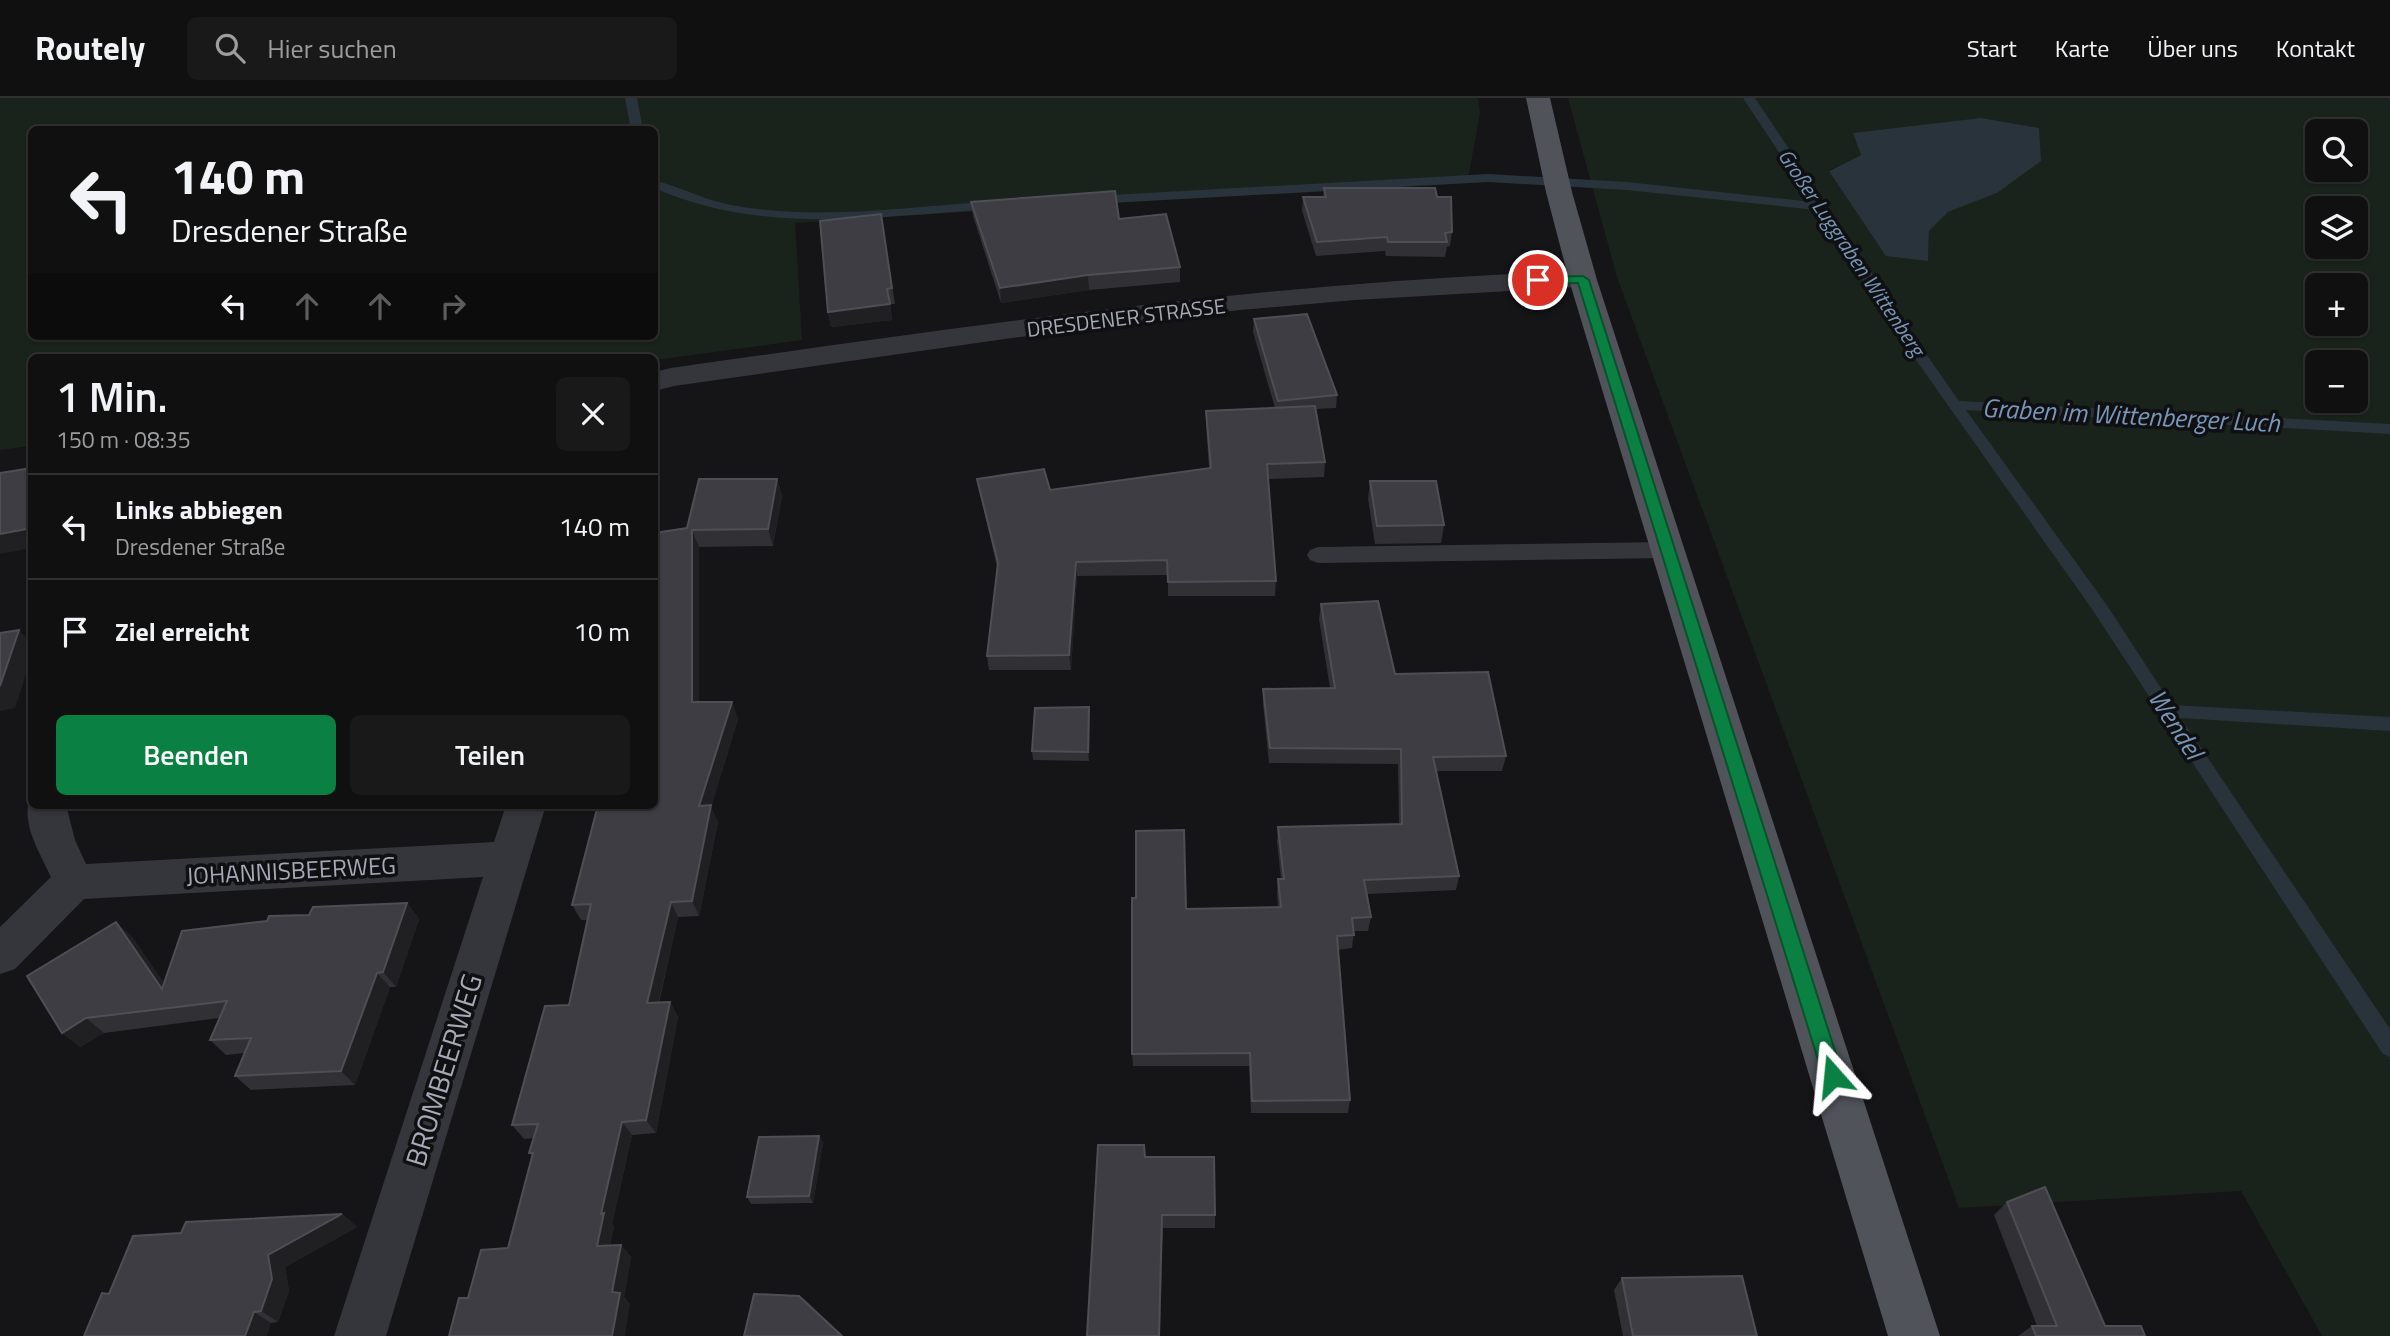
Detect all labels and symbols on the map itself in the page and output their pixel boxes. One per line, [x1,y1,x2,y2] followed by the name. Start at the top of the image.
[1771,142,1935,364] water label: Großer Luggraben Wittenberg
[1508,250,1568,310] pin
[1025,289,1227,345] street label: DRESDENER STRASSE
[1981,388,2282,442] water label: Graben im Wittenberger Luch
[2139,681,2215,770] water label: Wendel
[185,847,397,893] street label: JOHANNISBEERWEG
[393,968,493,1172] street label: BROMBEERWEG
[1796,1039,1870,1113] position arrow

